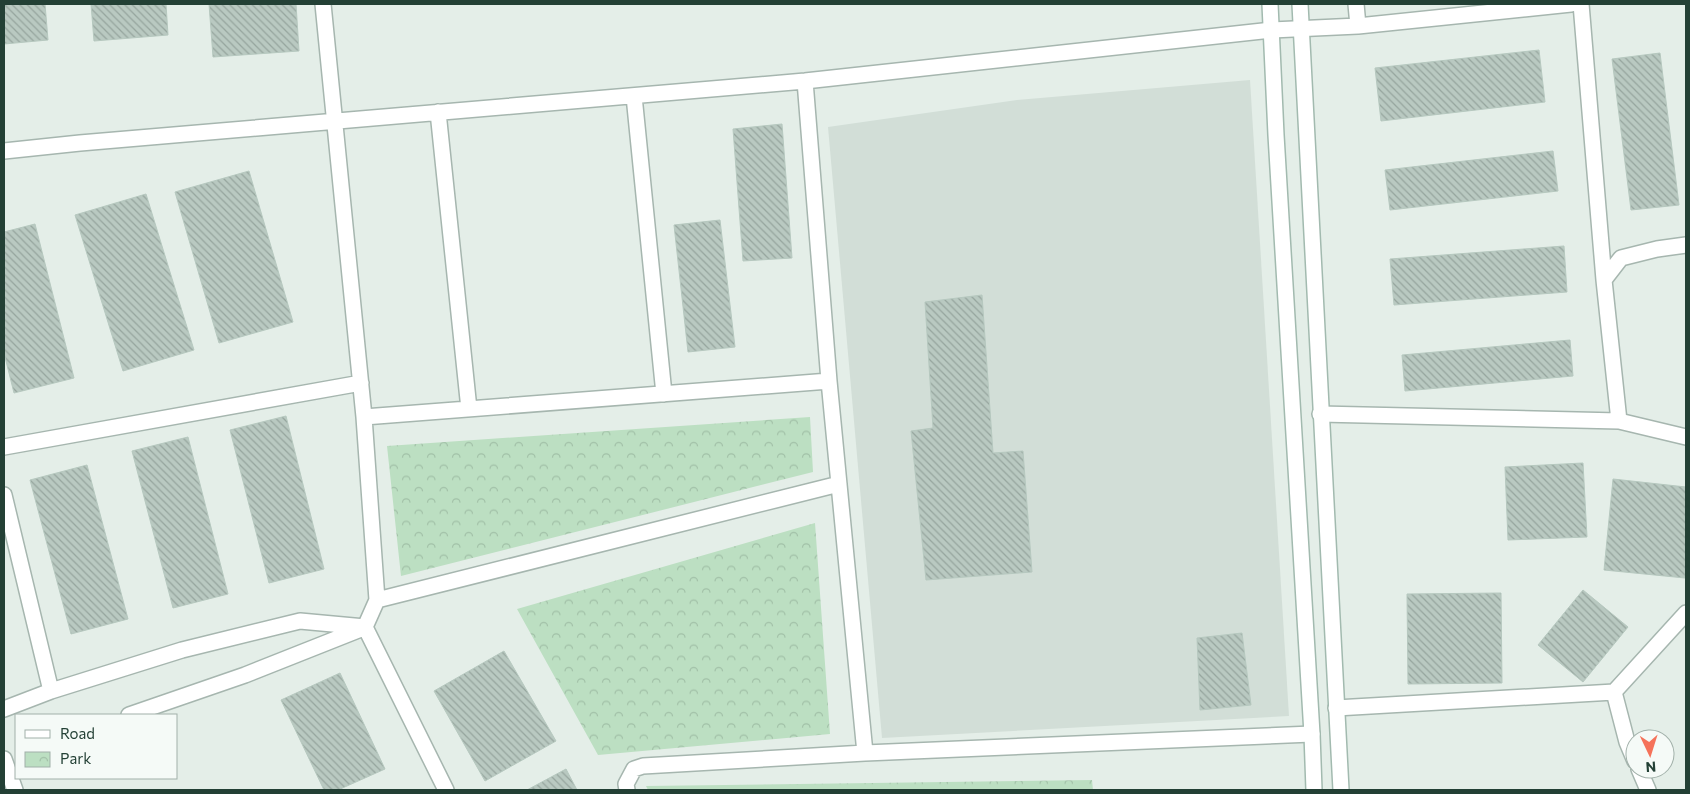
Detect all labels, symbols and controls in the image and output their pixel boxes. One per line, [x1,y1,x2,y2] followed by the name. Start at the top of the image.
[15,714,178,779] legend
[60,724,95,742] text: Road
[1625,729,1675,779] north arrow
[60,749,91,767] text: Park
[1645,759,1657,776] text: N

